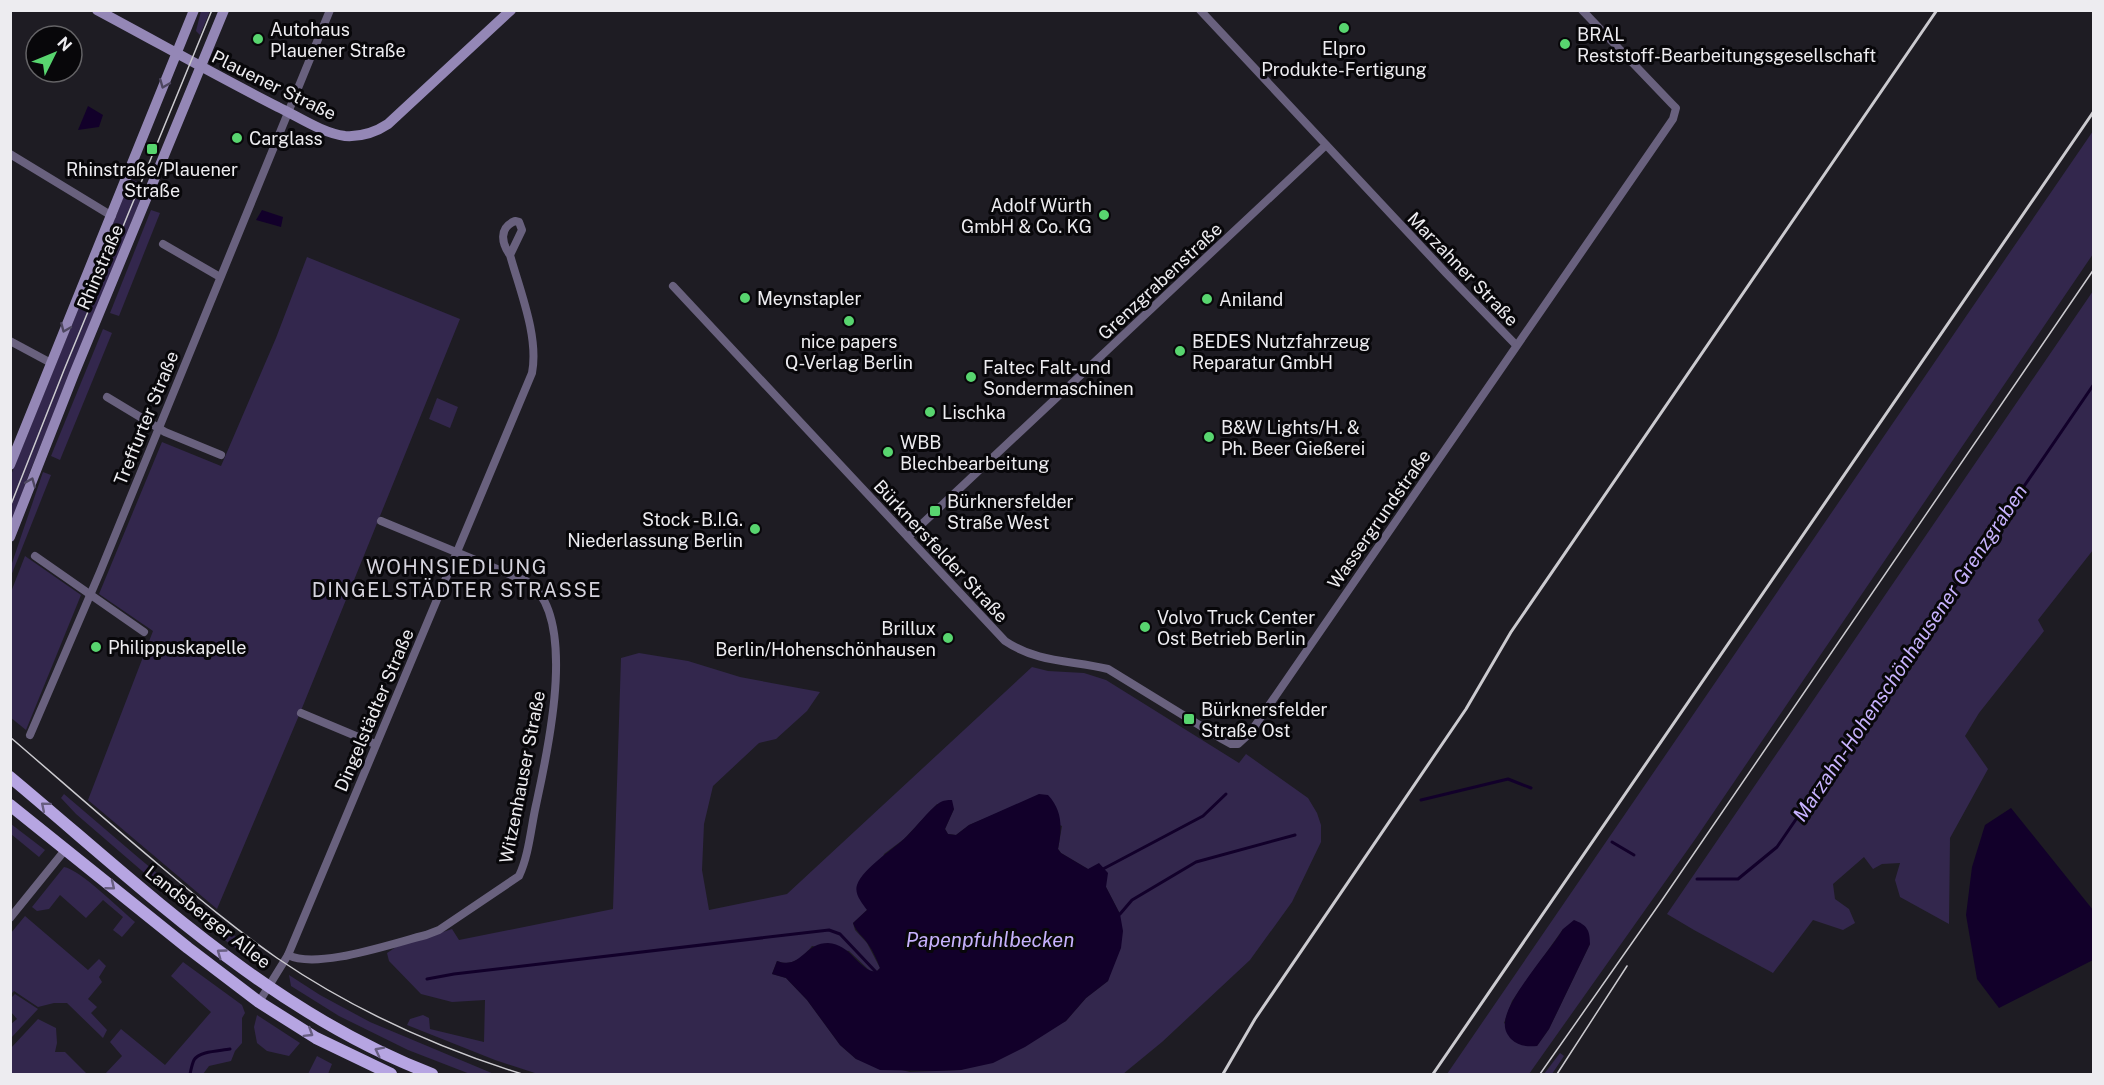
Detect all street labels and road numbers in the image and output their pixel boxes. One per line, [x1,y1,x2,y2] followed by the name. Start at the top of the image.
[208,46,340,124] street label: Plauener Straße
[1403,208,1523,330] street label: Marzahner Straße
[1094,218,1226,344] street label: Grenzgrabenstraße
[73,221,127,313] street label: Rhinstraße
[110,348,182,488] street label: Treffurter Straße
[1323,446,1435,592] street label: Wassergrundstraße
[869,475,1013,627] street label: Bürknersfelder Straße
[330,625,418,795] street label: Dingelstädter Straße
[495,689,549,865] street label: Witzenhauser Straße
[141,861,275,973] street label: Landsberger Allee

